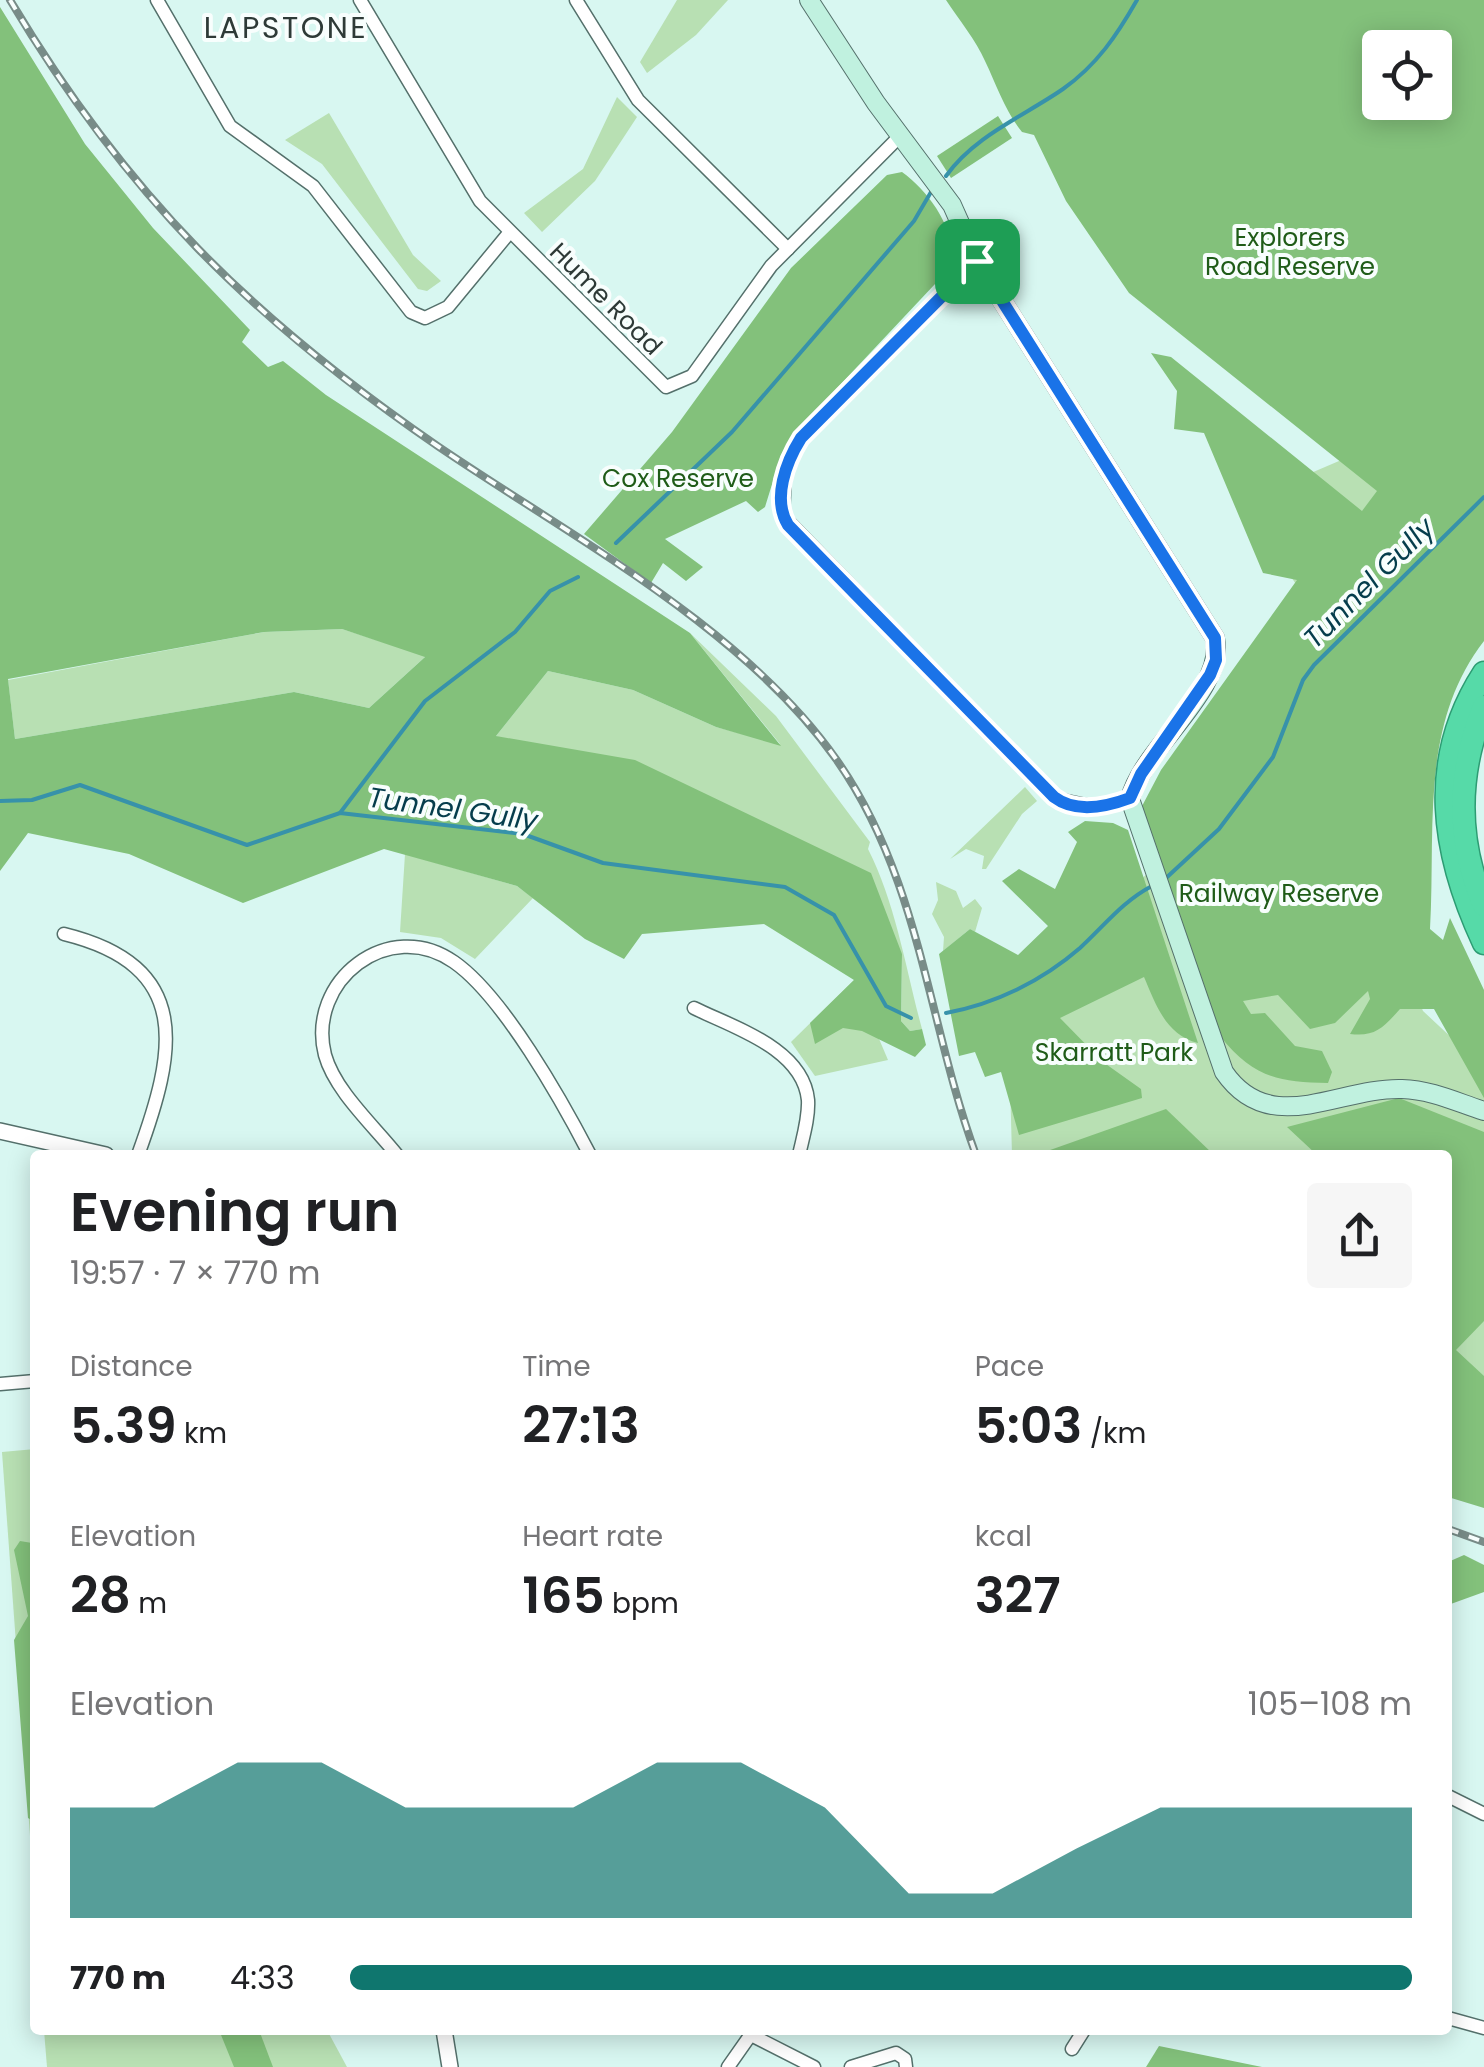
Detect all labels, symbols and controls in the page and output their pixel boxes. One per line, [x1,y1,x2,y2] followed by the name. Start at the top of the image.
[204,6,368,49] district label: LAPSTONE
[1362,30,1452,120] map controls
[1362,30,1452,120] button: locate
[935,219,1020,304] pin
[1205,220,1375,284] park label: Explorers Road Reserve
[950,234,1005,289] icon: arrive
[542,235,670,363] street label: Hume Road
[602,461,754,496] park label: Cox Reserve
[1295,508,1444,657] water label: Tunnel Gully
[366,778,541,840] water label: Tunnel Gully
[1179,876,1379,911] park label: Railway Reserve
[1035,1035,1193,1070] park label: Skarratt Park
[70,1173,399,1250] text: Evening run
[1307,1183,1412,1288] button: share
[70,1250,320,1295] text: 19:57 · 7 × 770 m
[70,1347,193,1386] text: Distance
[522,1347,591,1386] text: Time
[975,1347,1044,1386] text: Pace
[70,1390,176,1461] text: 5.39
[522,1390,640,1461] text: 27:13
[975,1390,1082,1461] text: 5:03
[176,1414,227,1453] text: km
[1082,1414,1146,1453] text: /km
[70,1517,196,1556] text: Elevation
[522,1517,663,1556] text: Heart rate
[975,1517,1032,1556] text: kcal
[70,1560,131,1631] text: 28
[522,1560,605,1631] text: 165
[975,1560,1061,1631] text: 327
[131,1584,167,1623] text: m
[605,1584,679,1623] text: bpm
[70,1681,214,1726] text: Elevation
[1248,1681,1412,1726] text: 105–108 m
[70,1955,166,2000] text: 770 m
[230,1955,295,2000] text: 4:33

